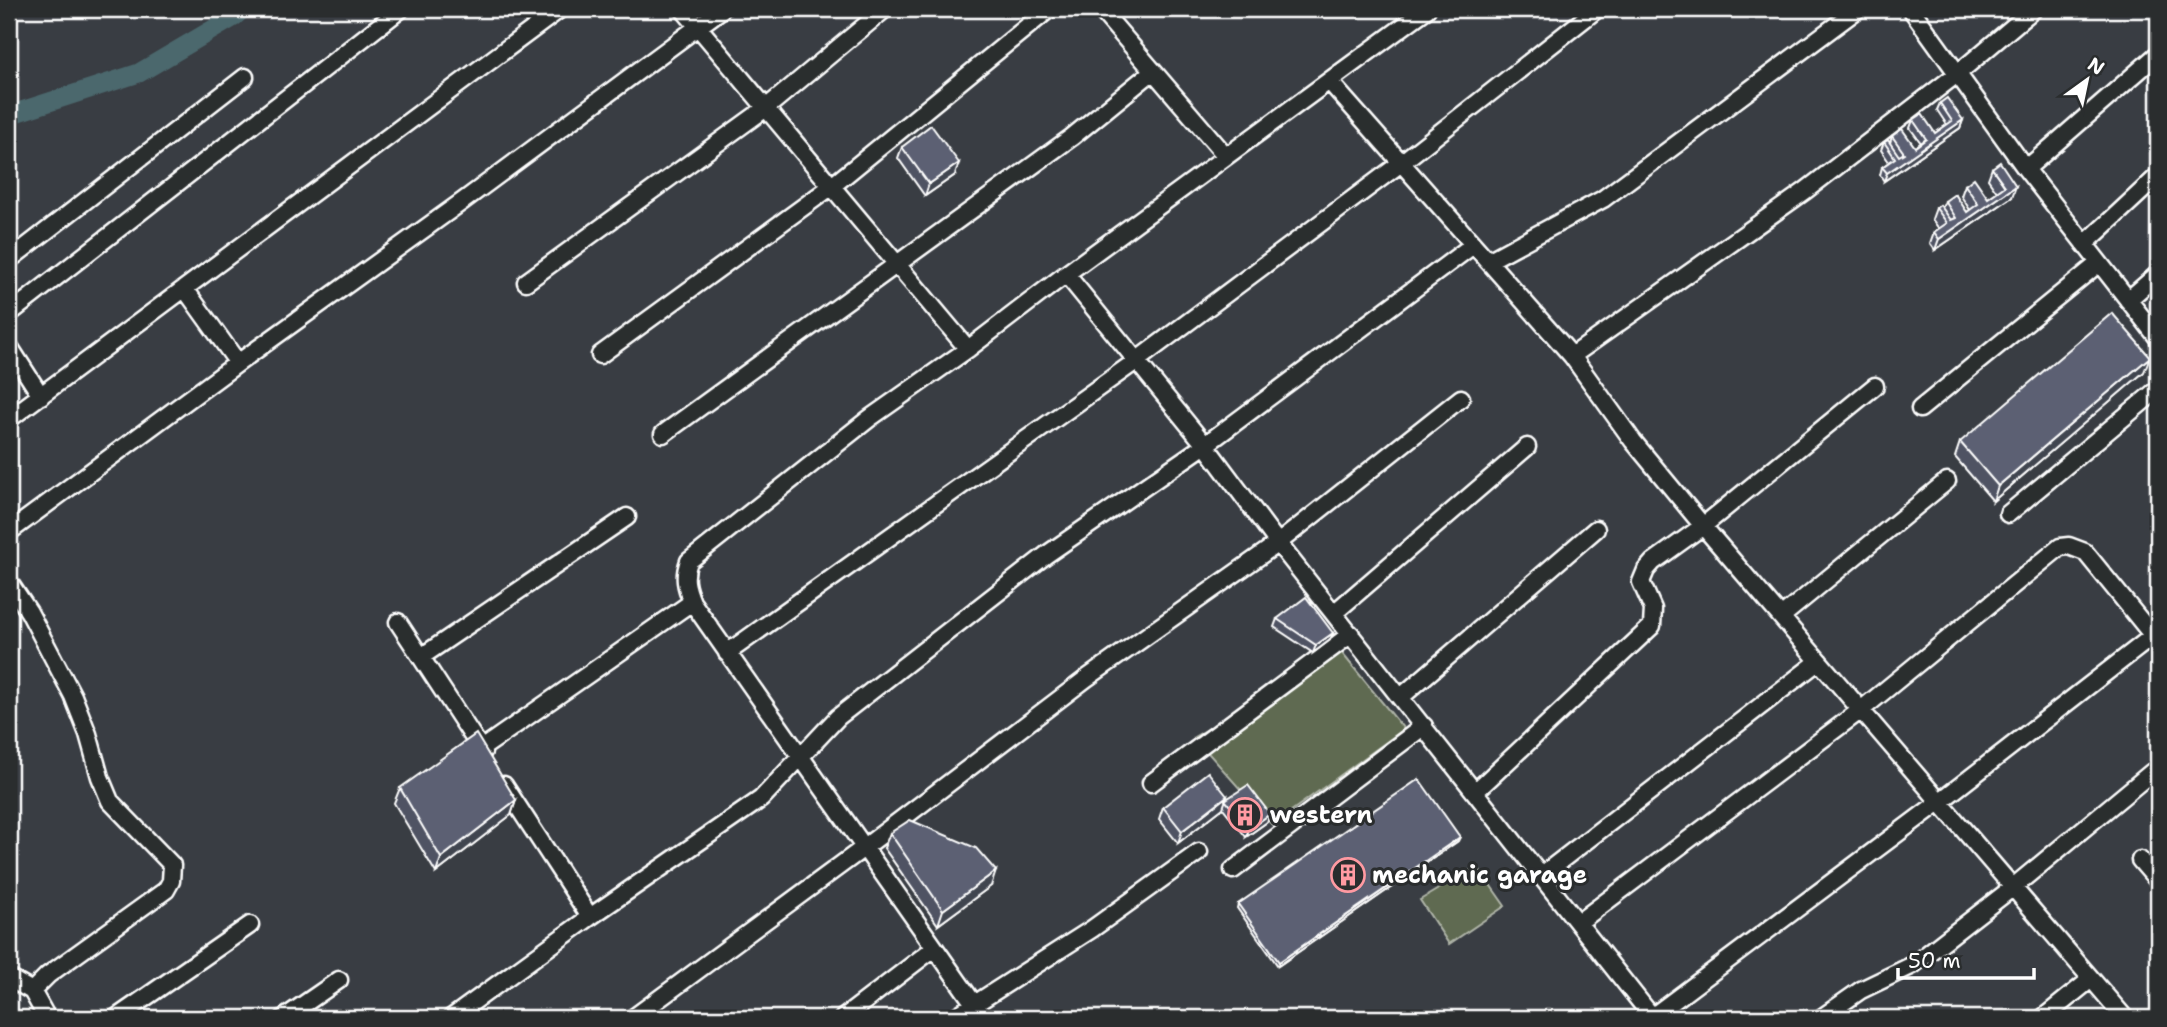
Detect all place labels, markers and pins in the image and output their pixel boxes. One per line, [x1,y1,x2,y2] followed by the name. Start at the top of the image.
[1226,796,1264,834] building icon: western
[1270,799,1373,831] place label: western
[1329,856,1367,894] building icon: mechanic garage
[1372,859,1587,891] place label: mechanic garage

